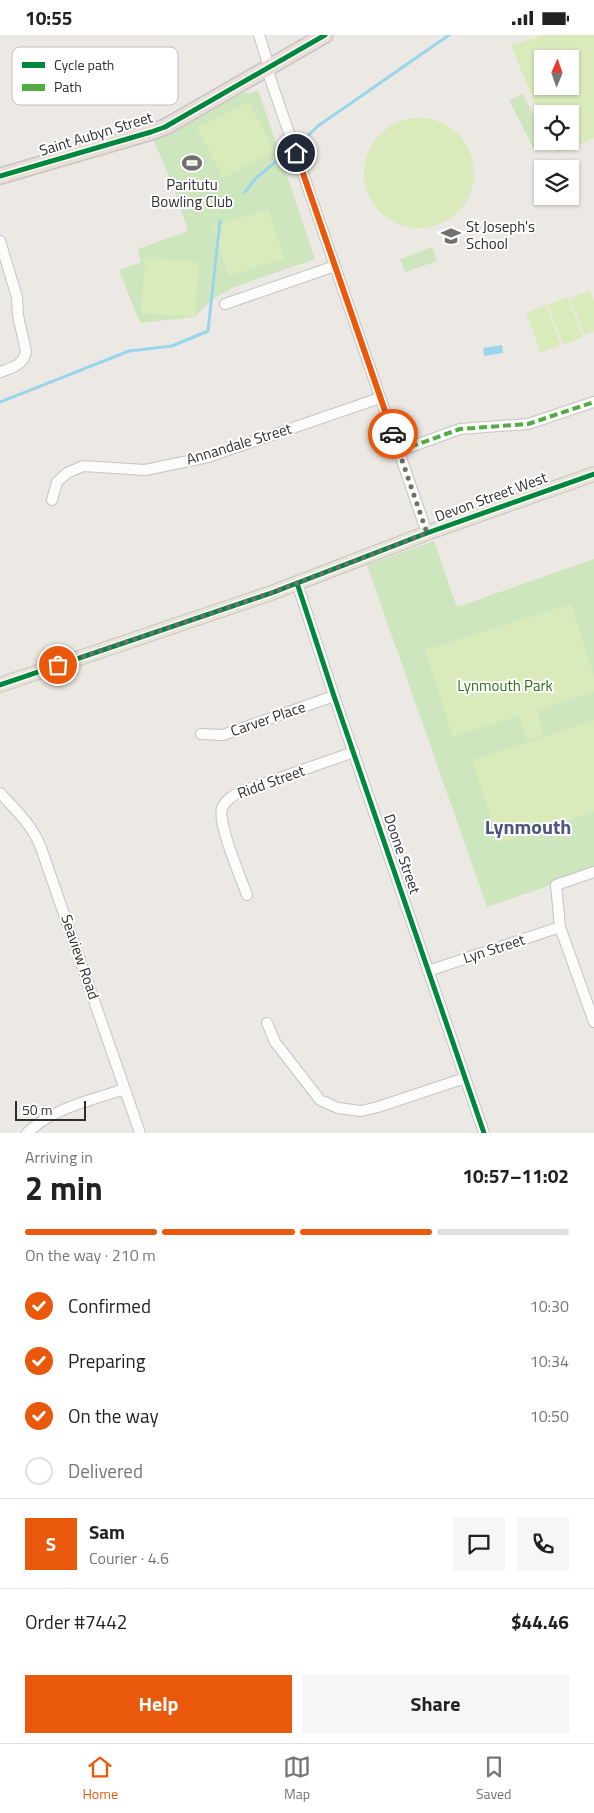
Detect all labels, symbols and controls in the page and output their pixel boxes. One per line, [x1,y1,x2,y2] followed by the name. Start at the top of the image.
[25,3,72,32] text: 10:55
[12,47,178,105] legend
[534,50,579,95] north arrow
[534,50,579,205] map controls
[54,54,114,75] text: Cycle path
[54,76,82,97] text: Path
[36,105,156,162] street label: Saint Aubyn Street
[534,105,579,150] button: locate
[275,132,317,174] pin
[282,139,310,167] icon: home
[181,152,203,174] sports icon: Paritutu Bowling Club
[534,160,579,205] button: layers
[151,173,233,213] place label: Paritutu Bowling Club
[466,215,535,255] place label: St Joseph's School
[440,225,462,247] school or university icon: St Joseph's School
[368,409,418,459] courier
[183,416,295,470] street label: Annandale Street
[379,420,407,448] icon: car
[431,465,551,528] street label: Devon Street West
[37,644,79,686] pin
[44,651,72,679] icon: bag
[457,674,553,697] park label: Lynmouth Park
[227,695,308,742] street label: Carver Place
[234,758,309,804] street label: Ridd Street
[378,811,427,898] street label: Doone Street
[485,811,571,842] district label: Lynmouth
[55,911,106,1002] street label: Seaview Road
[460,928,528,969] street label: Lyn Street
[15,1098,86,1121] scale bar
[22,1099,52,1120] text: 50 m
[25,1145,93,1169] text: Arriving in
[462,1161,569,1190] text: 10:57–11:02
[25,1164,103,1212] text: 2 min
[25,1243,156,1267] text: On the way · 210 m
[68,1291,151,1320] text: Confirmed
[25,1292,53,1320] icon: check
[530,1294,569,1318] text: 10:30
[68,1346,145,1375] text: Preparing
[25,1347,53,1375] icon: check
[530,1349,569,1373] text: 10:34
[68,1401,159,1430] text: On the way
[25,1402,53,1430] icon: check
[530,1404,569,1428] text: 10:50
[68,1456,143,1485] text: Delivered
[89,1517,125,1546] text: Sam
[453,1518,505,1570] button: chat
[517,1518,569,1570] button: phone
[46,1529,56,1558] text: S
[89,1546,169,1570] text: Courier · 4.6
[25,1607,127,1636] text: Order #7442
[511,1607,569,1636] text: $44.46
[25,1675,292,1733] button: Help
[302,1675,569,1733] button: Share
[82,1753,118,1804] tab: Home
[283,1753,311,1804] tab: Map
[476,1753,512,1804] tab: Saved

